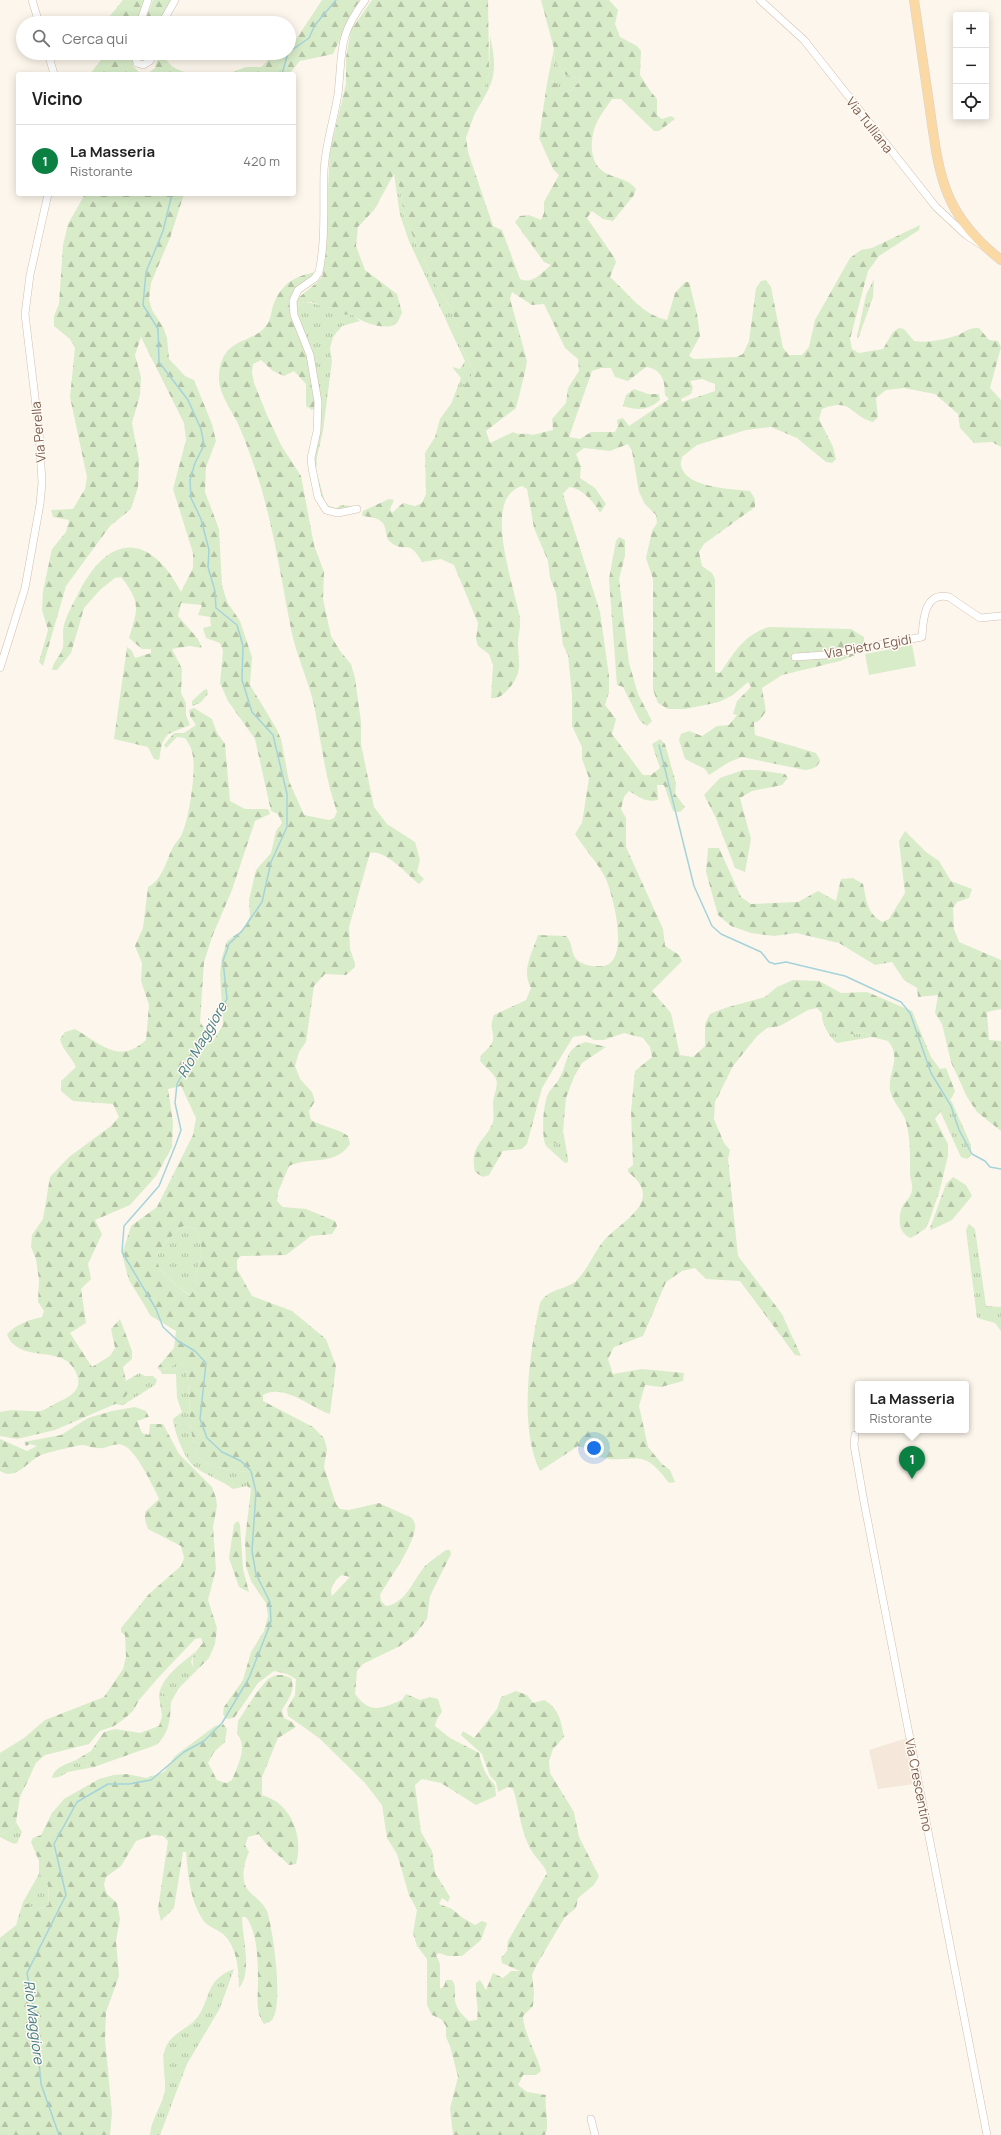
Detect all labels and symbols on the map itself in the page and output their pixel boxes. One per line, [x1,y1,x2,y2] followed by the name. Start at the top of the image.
[842,93,898,157] street label: Via Tulliana
[26,401,50,463] street label: Via Perella
[823,630,913,662] street label: Via Pietro Egidi
[172,998,231,1081] water label: Rio Maggiore
[584,1438,604,1458] your location
[899,1446,925,1479] pin: 1
[901,1737,937,1833] street label: Via Crescentino
[20,1979,49,2066] water label: Rio Maggiore

